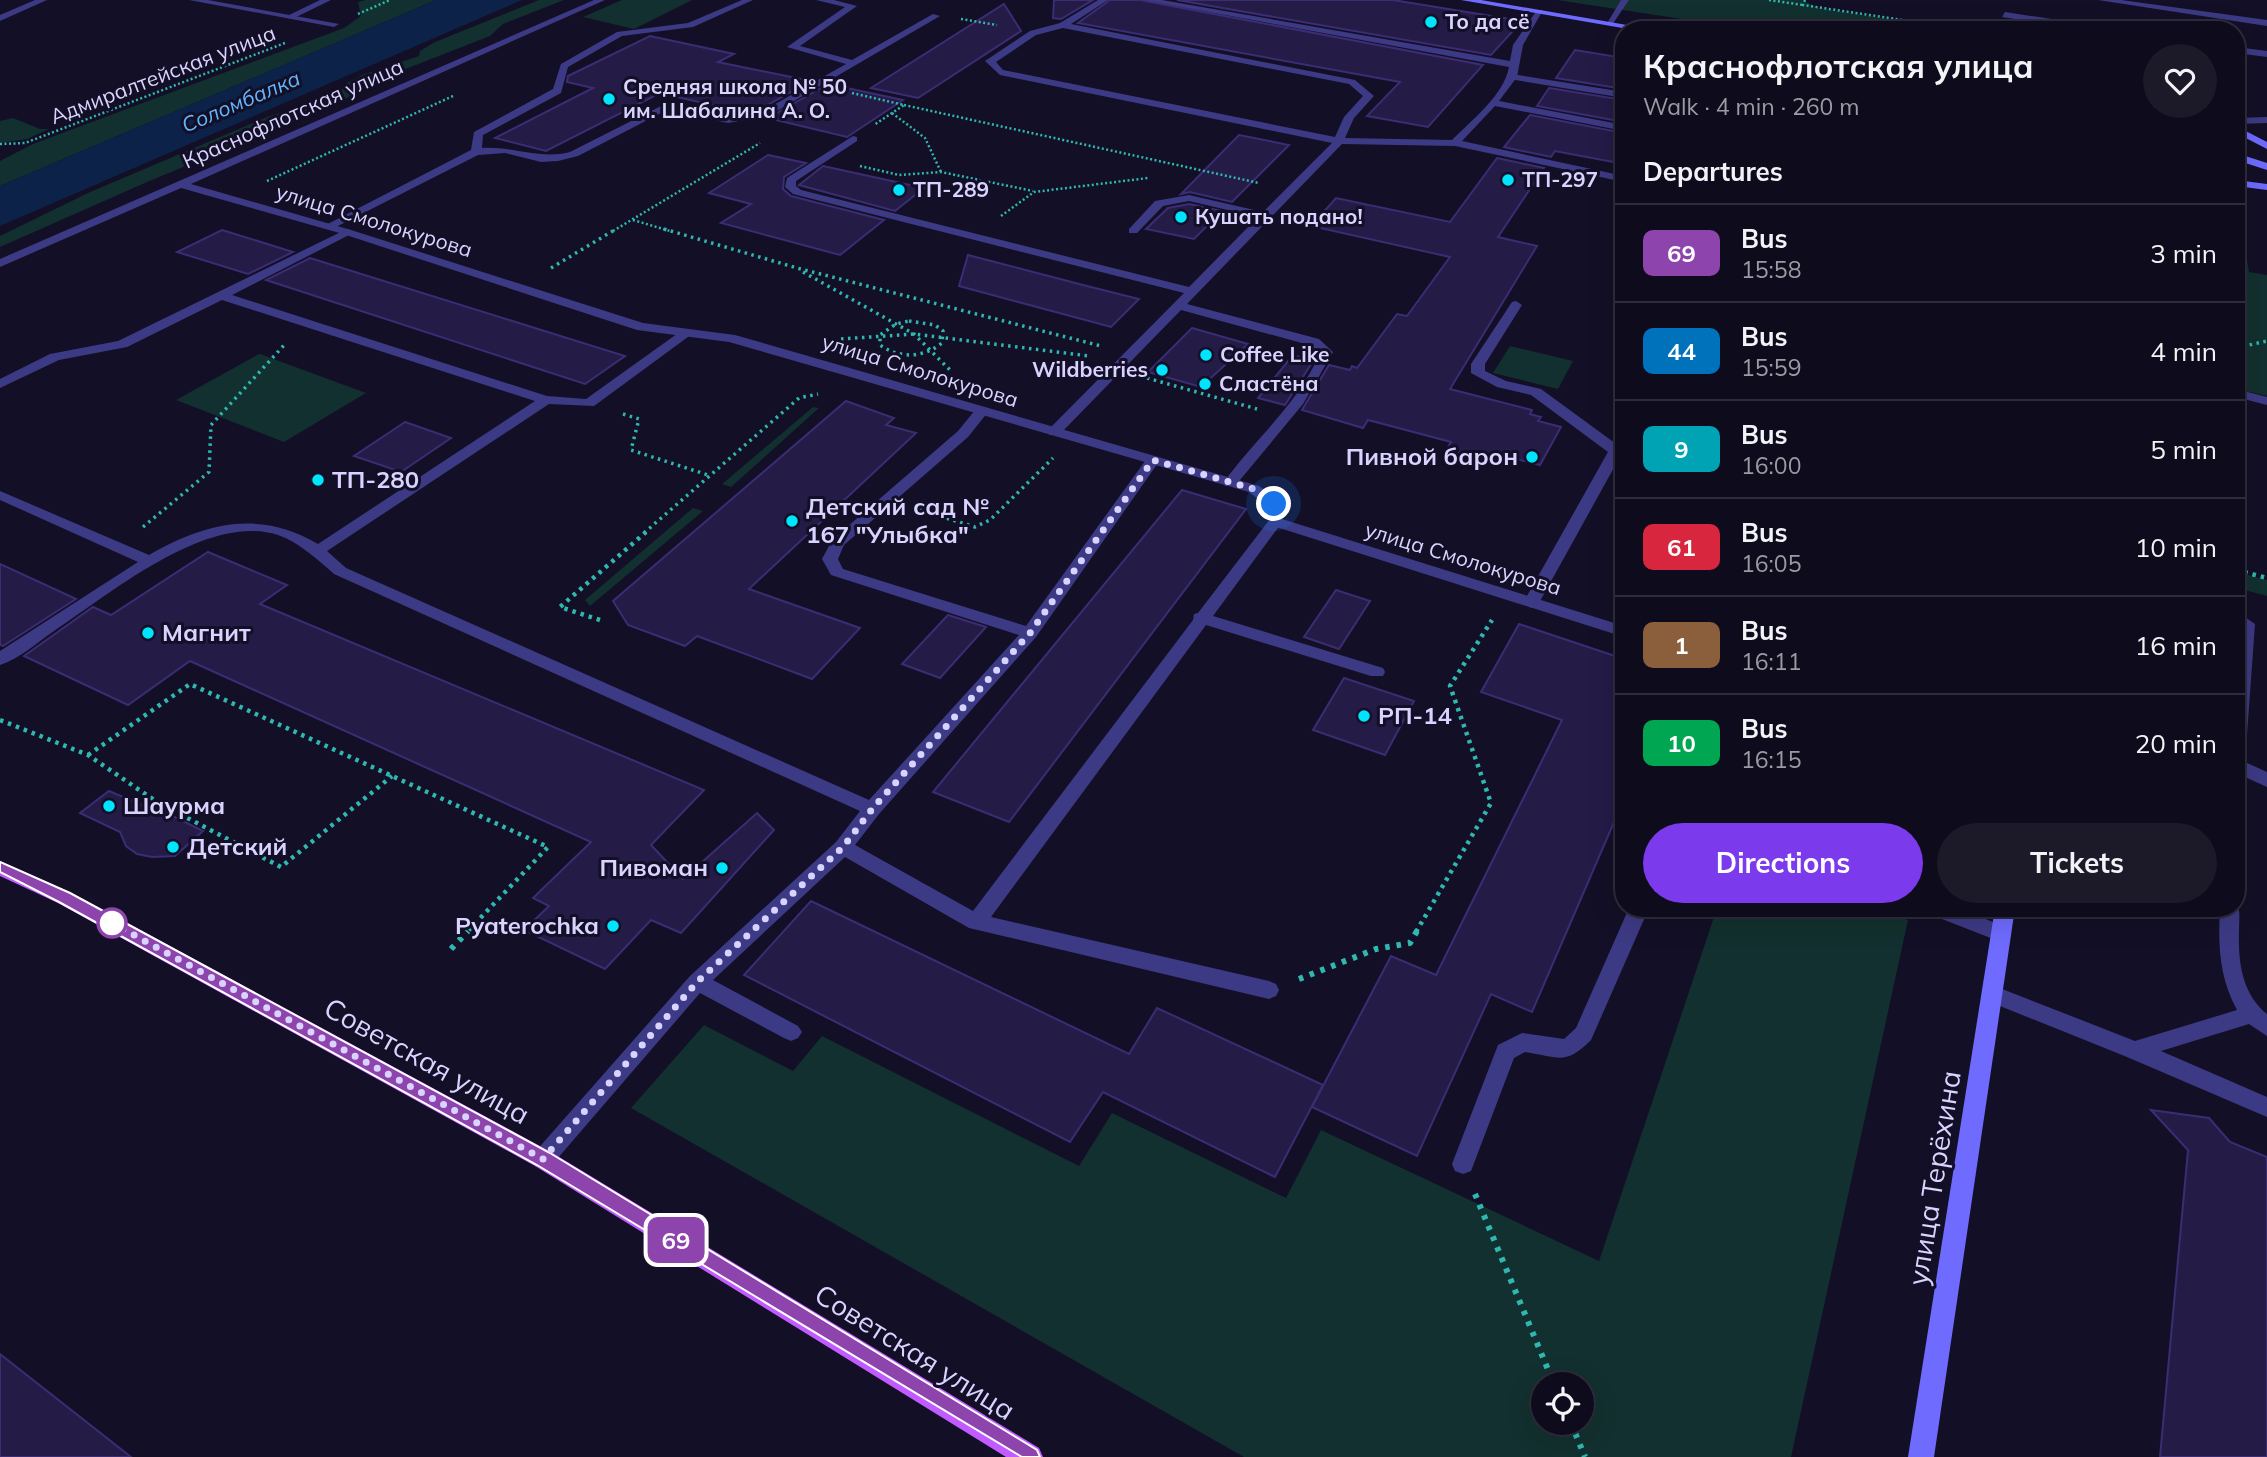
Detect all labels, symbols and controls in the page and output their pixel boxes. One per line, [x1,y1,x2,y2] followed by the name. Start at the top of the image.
[1445,8,1530,34] place label: То да сё
[1423,14,1439,30] marker: То да сё
[46,19,279,129] street label: Адмиралтейская улица
[2143,44,2217,118] button: heart
[1643,45,2034,86] text: Краснофлотская улица
[178,53,407,174] street label: Краснофлотская улица
[177,64,304,138] water label: Соломбалка
[623,73,847,123] place label: Средняя школа № 50 им. Шабалина А. О.
[601,91,617,107] marker: Средняя школа № 50 им. Шабалина А. О.
[1643,92,1860,121] text: Walk · 4 min · 260 m
[1643,155,1783,188] text: Departures
[1522,166,1598,192] place label: ТП-297
[1500,172,1516,188] marker: ТП-297
[913,176,989,202] place label: ТП-289
[273,178,476,262] street label: улица Смолокурова
[891,182,907,198] marker: ТП-289
[1195,203,1363,229] place label: Кушать подано!
[1173,209,1189,225] marker: Кушать подано!
[1741,222,1787,255] text: Bus
[2150,237,2217,270] text: 3 min
[1667,238,1696,268] text: 69
[1741,255,1801,284] text: 15:58
[1741,320,1787,353] text: Bus
[819,328,1022,412] street label: улица Смолокурова
[2150,335,2217,368] text: 4 min
[1667,336,1696,366] text: 44
[1220,341,1330,367] place label: Coffee Like
[1198,347,1214,363] marker: Coffee Like
[1741,353,1801,382] text: 15:59
[1032,356,1148,382] place label: Wildberries
[1154,362,1170,378] marker: Wildberries
[1219,370,1319,396] place label: Сластёна
[1197,376,1213,392] marker: Сластёна
[1741,418,1787,451] text: Bus
[2150,433,2217,466] text: 5 min
[1674,434,1689,464] text: 9
[1346,441,1518,471] place label: Пивной барон
[1524,449,1540,465] marker: Пивной барон
[1741,451,1801,480] text: 16:00
[332,464,419,494] place label: ТП-280
[310,472,326,488] marker: ТП-280
[1256,486,1291,521] your location
[806,491,989,549] place label: Детский сад № 167 "Улыбка"
[784,513,800,529] marker: Детский сад № 167 "Улыбка"
[1362,516,1565,600] street label: улица Смолокурова
[1741,516,1787,549] text: Bus
[2135,531,2217,564] text: 10 min
[1667,532,1696,562] text: 61
[1741,549,1801,578] text: 16:05
[1741,614,1787,647] text: Bus
[162,617,251,647] place label: Магнит
[140,625,156,641] marker: Магнит
[2135,629,2217,662] text: 16 min
[1674,630,1689,660] text: 1
[1741,647,1801,676] text: 16:11
[1378,700,1452,730] place label: РП-14
[1356,708,1372,724] marker: РП-14
[1741,712,1787,745] text: Bus
[2135,727,2217,760] text: 20 min
[1667,728,1696,758] text: 10
[1741,745,1801,774] text: 16:15
[123,790,225,820] place label: Шаурма
[101,798,117,814] marker: Шаурма
[1643,823,1923,903] button: Directions
[1937,823,2217,903] button: Tickets
[187,831,287,861] place label: Детский
[165,839,181,855] marker: Детский
[599,852,708,882] place label: Пивоман
[714,860,730,876] marker: Пивоман
[97,908,127,938] unlabelled marker
[455,910,599,940] place label: Pyaterochka
[605,918,621,934] marker: Pyaterochka
[318,990,536,1132] street label: Советская улица
[1899,1068,1968,1288] street label: улица Терёхина
[644,1217,708,1263] line badge: 69
[662,1225,690,1255] text: 69
[809,1276,1022,1427] street label: Советская улица
[1531,1372,1594,1435] map controls
[1531,1372,1594,1435] button: locate

